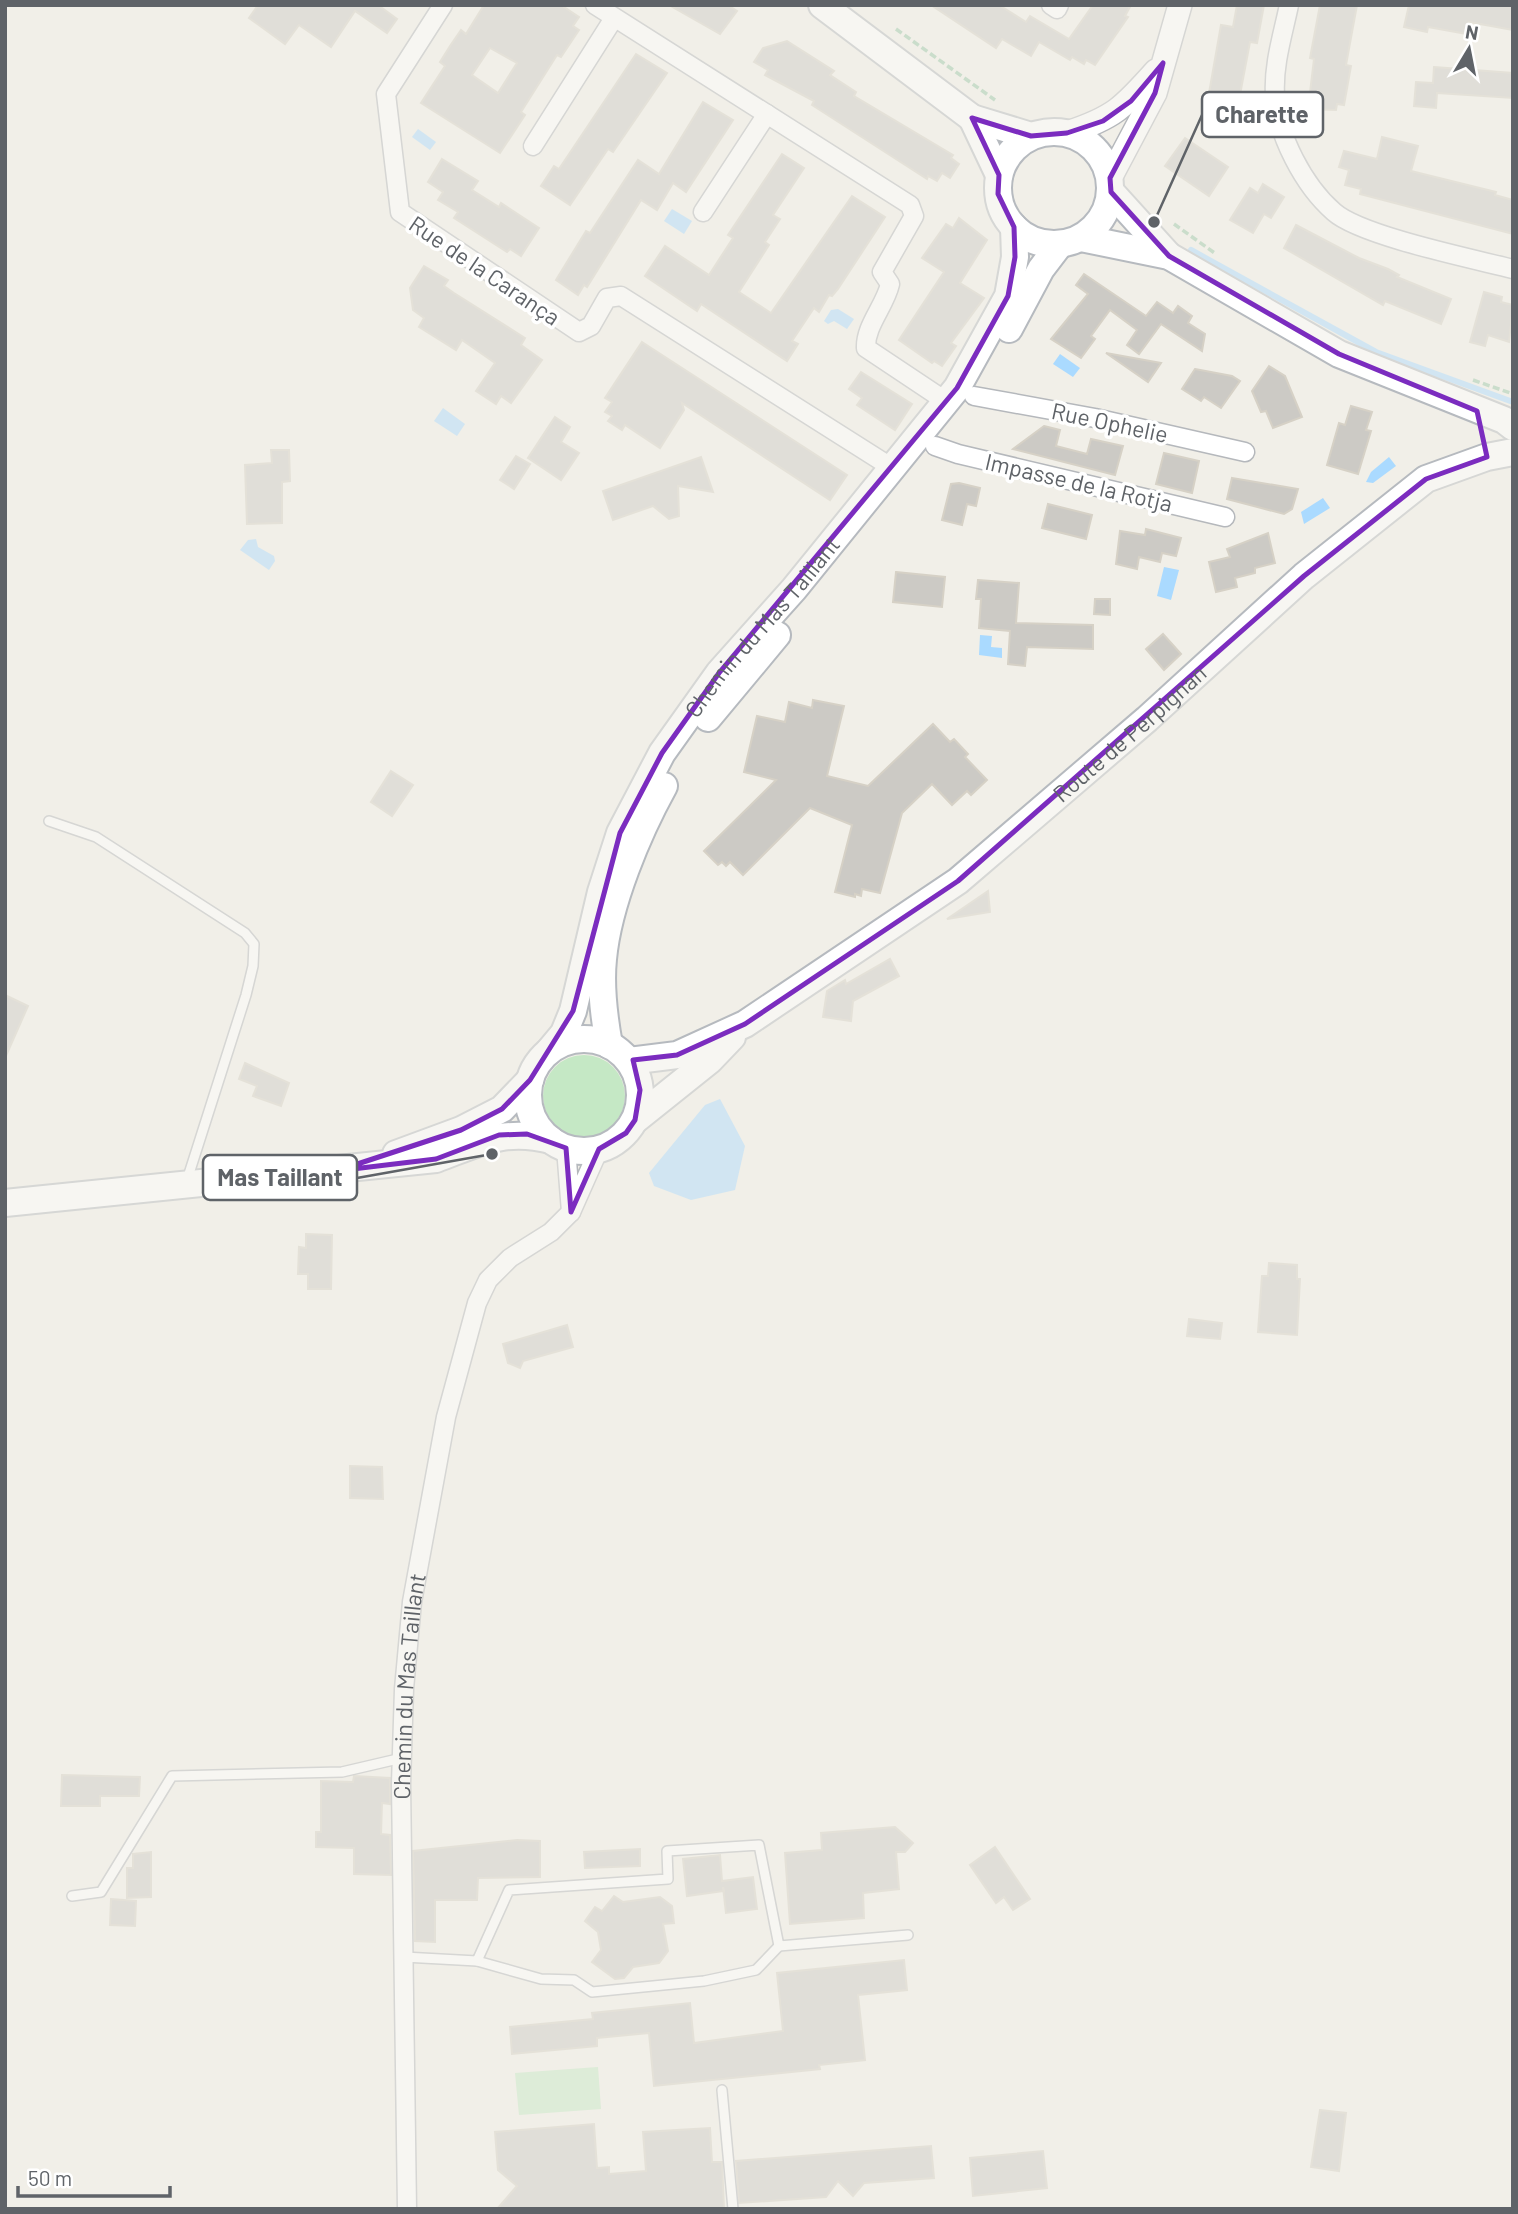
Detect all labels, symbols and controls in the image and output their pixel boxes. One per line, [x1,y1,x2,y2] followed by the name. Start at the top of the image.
[1434,14,1504,84] north arrow
[1464,19,1480,44] text: N
[1202,92,1323,137] callout: Charette
[1215,99,1309,128] text: Charette
[404,209,566,331] street label: Rue de la Carança
[1049,396,1171,448] street label: Rue Ophelie
[983,447,1175,517] street label: Impasse de la Rotja
[678,530,845,722] street label: Chemin du Mas Taillant
[1047,658,1212,808] street label: Route de Perpignan
[203,1155,357,1200] callout: Mas Taillant
[217,1162,343,1191] text: Mas Taillant
[387,1571,431,1800] street label: Chemin du Mas Taillant
[18,2154,170,2198] scale bar
[28,2165,72,2190] text: 50 m

